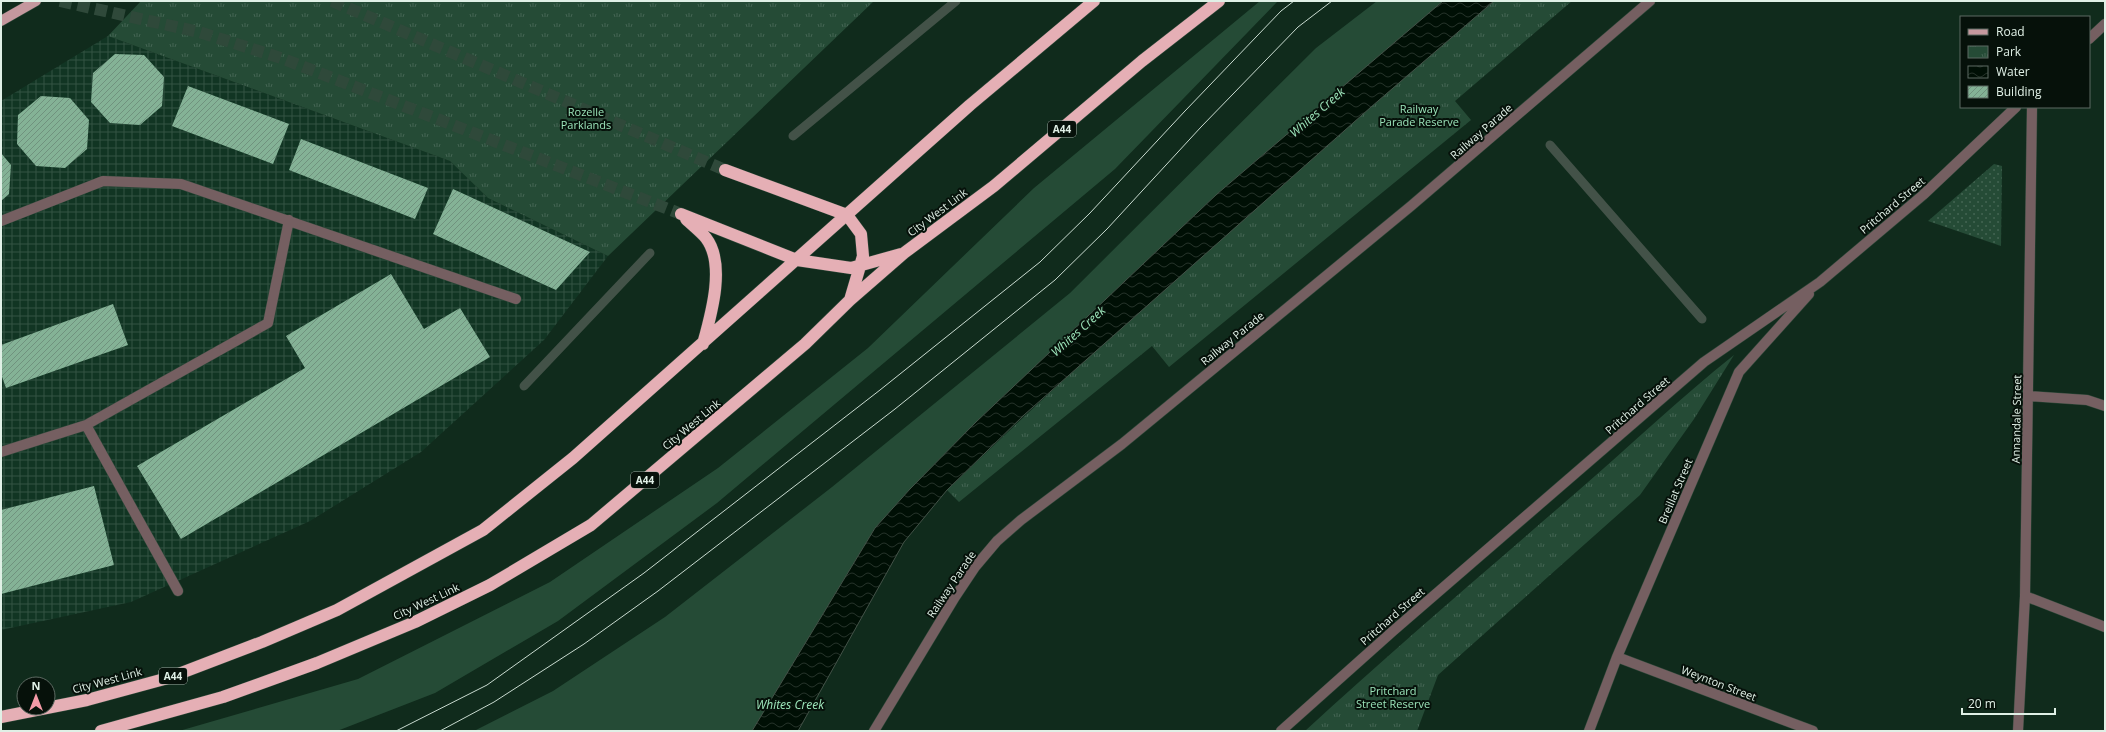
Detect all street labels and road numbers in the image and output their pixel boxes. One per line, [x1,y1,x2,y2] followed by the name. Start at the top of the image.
[1447,100,1515,162] street label: Railway Parade
[1048,121,1076,137] road number: A44
[1856,173,1928,237] street label: Pritchard Street
[904,184,970,239] street label: City West Link
[1197,308,1267,368] street label: Railway Parade
[1602,373,1672,437] street label: Pritchard Street
[2008,374,2024,463] street label: Annandale Street
[659,395,723,453] street label: City West Link
[1654,456,1696,526] street label: Breillat Street
[631,472,659,488] road number: A44
[923,548,979,620] street label: Railway Parade
[390,579,462,623] street label: City West Link
[1357,584,1427,648] street label: Pritchard Street
[1679,662,1759,704] street label: Weynton Street
[71,663,144,696] street label: City West Link
[159,668,187,684] road number: A44

